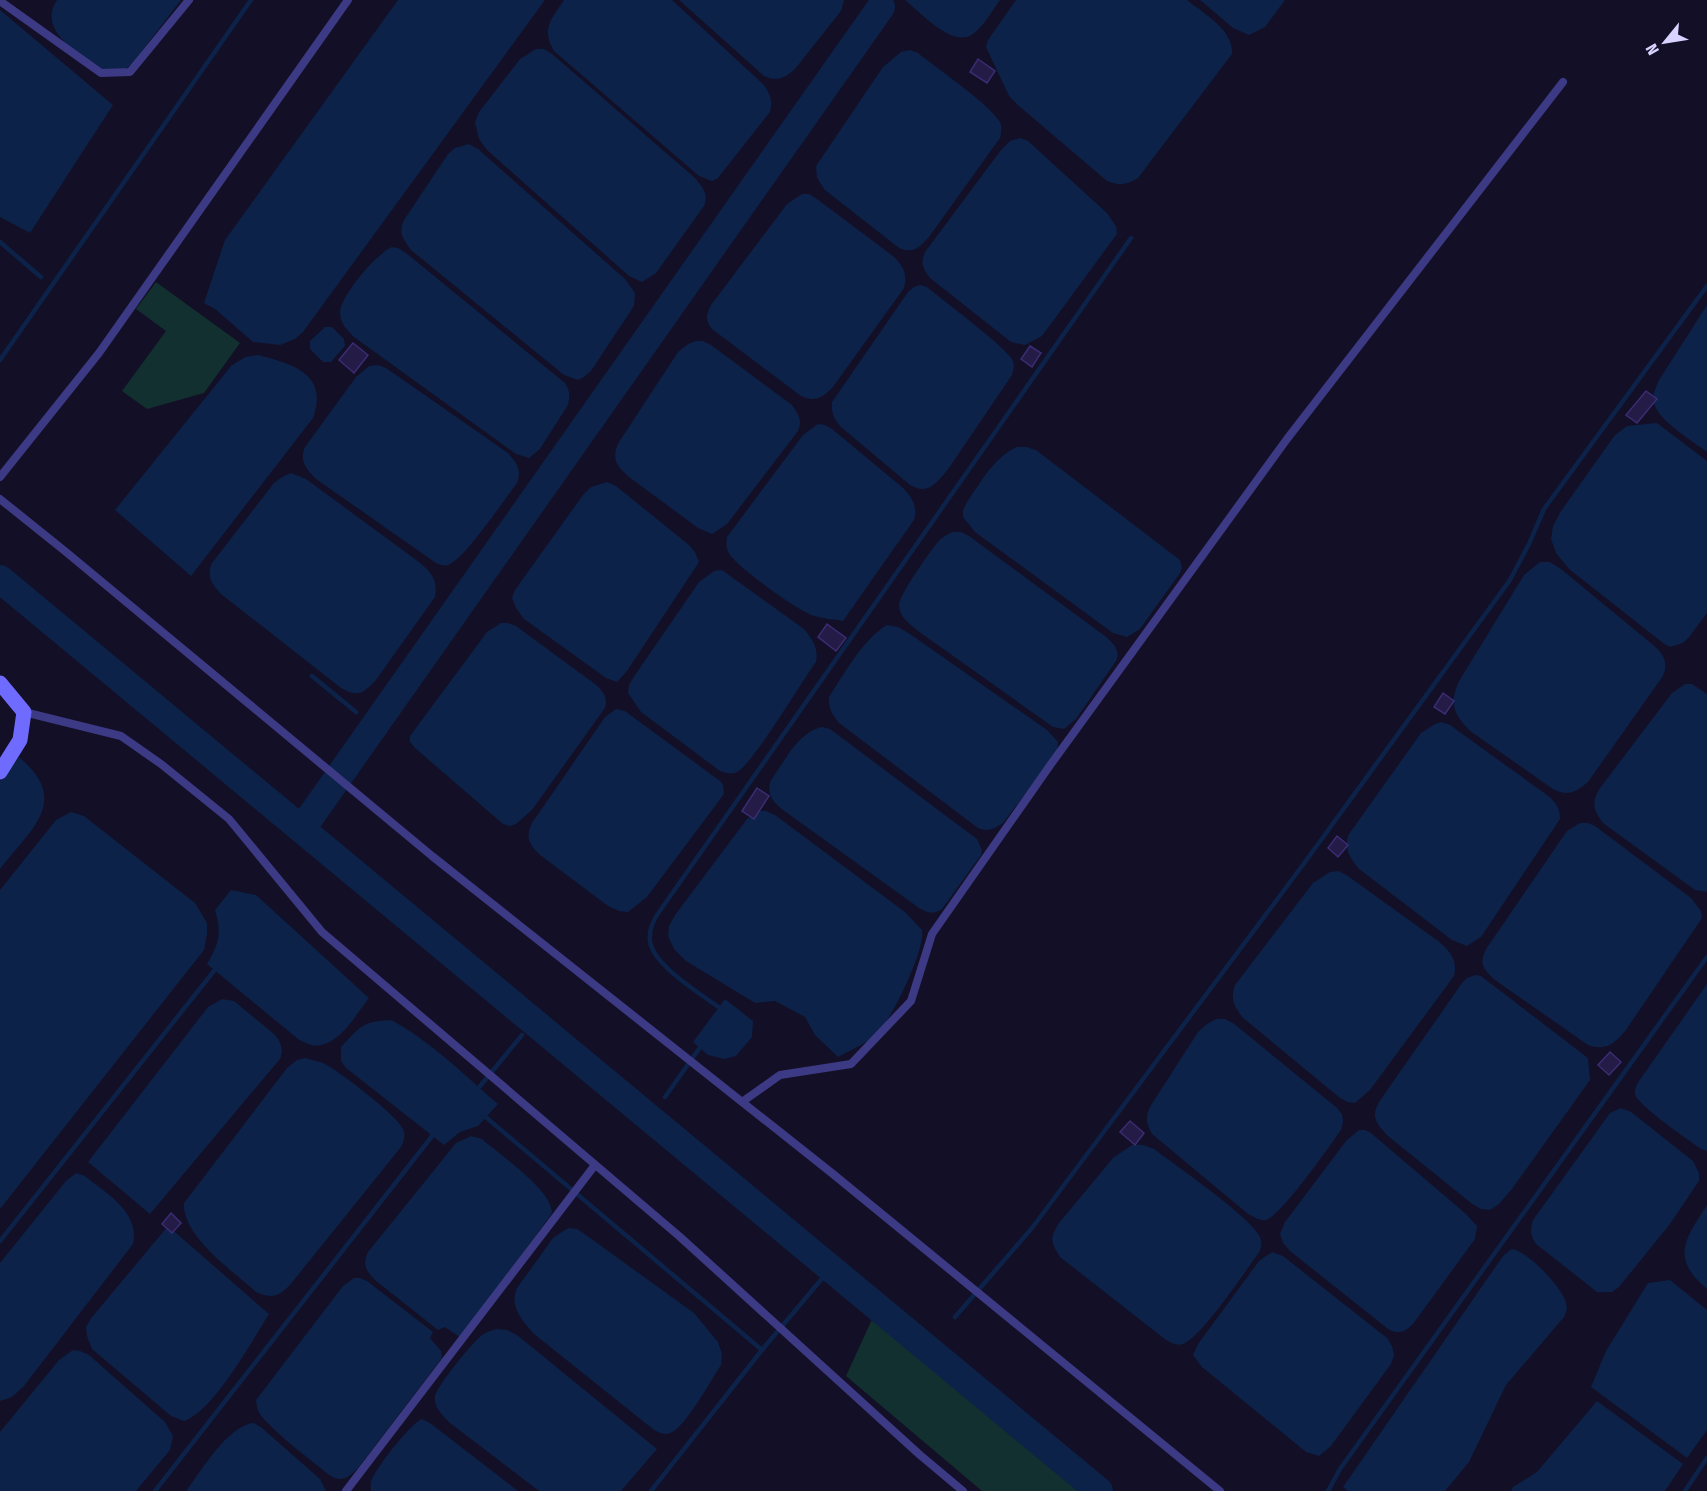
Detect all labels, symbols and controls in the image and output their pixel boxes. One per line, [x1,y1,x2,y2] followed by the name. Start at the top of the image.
[1635,12,1695,72] north arrow
[1642,40,1663,58] text: N

